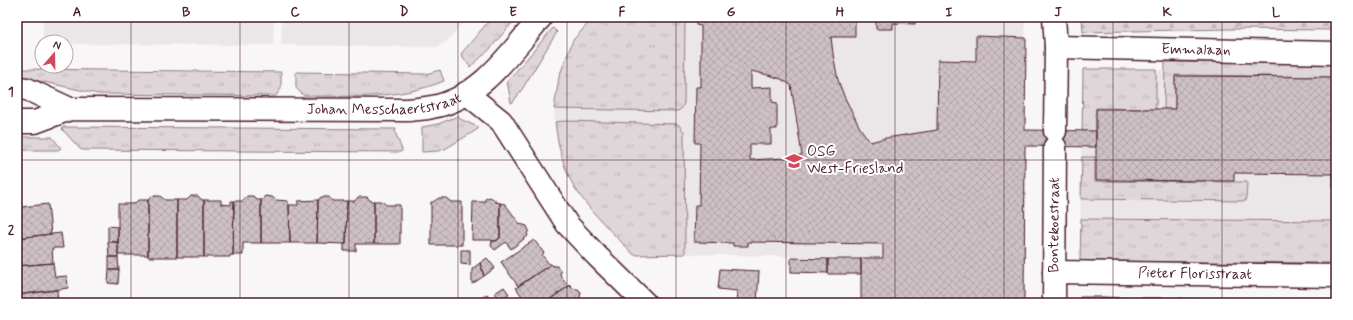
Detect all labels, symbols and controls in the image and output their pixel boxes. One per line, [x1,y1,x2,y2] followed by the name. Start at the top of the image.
[73,4,81,21] text: A
[182,4,191,21] text: B
[290,4,300,21] text: C
[400,4,409,21] text: D
[509,4,517,21] text: E
[619,4,626,21] text: F
[727,4,736,21] text: G
[836,4,845,21] text: H
[946,4,953,21] text: I
[1054,4,1062,21] text: J
[1162,4,1172,21] text: K
[1272,4,1281,21] text: L
[34,34,74,74] north arrow
[51,38,63,53] text: N
[1161,39,1231,61] street label: Emmalaan
[8,84,14,101] text: 1
[307,88,465,120] street label: Johan Messchaertstraat
[807,142,904,179] place label: OSG West-Friesland
[784,151,804,171] school or university icon: OSG West-Friesland
[1044,177,1065,273] street label: Bontekoestraat
[8,222,15,239] text: 2
[1138,263,1253,285] street label: Pieter Florisstraat

